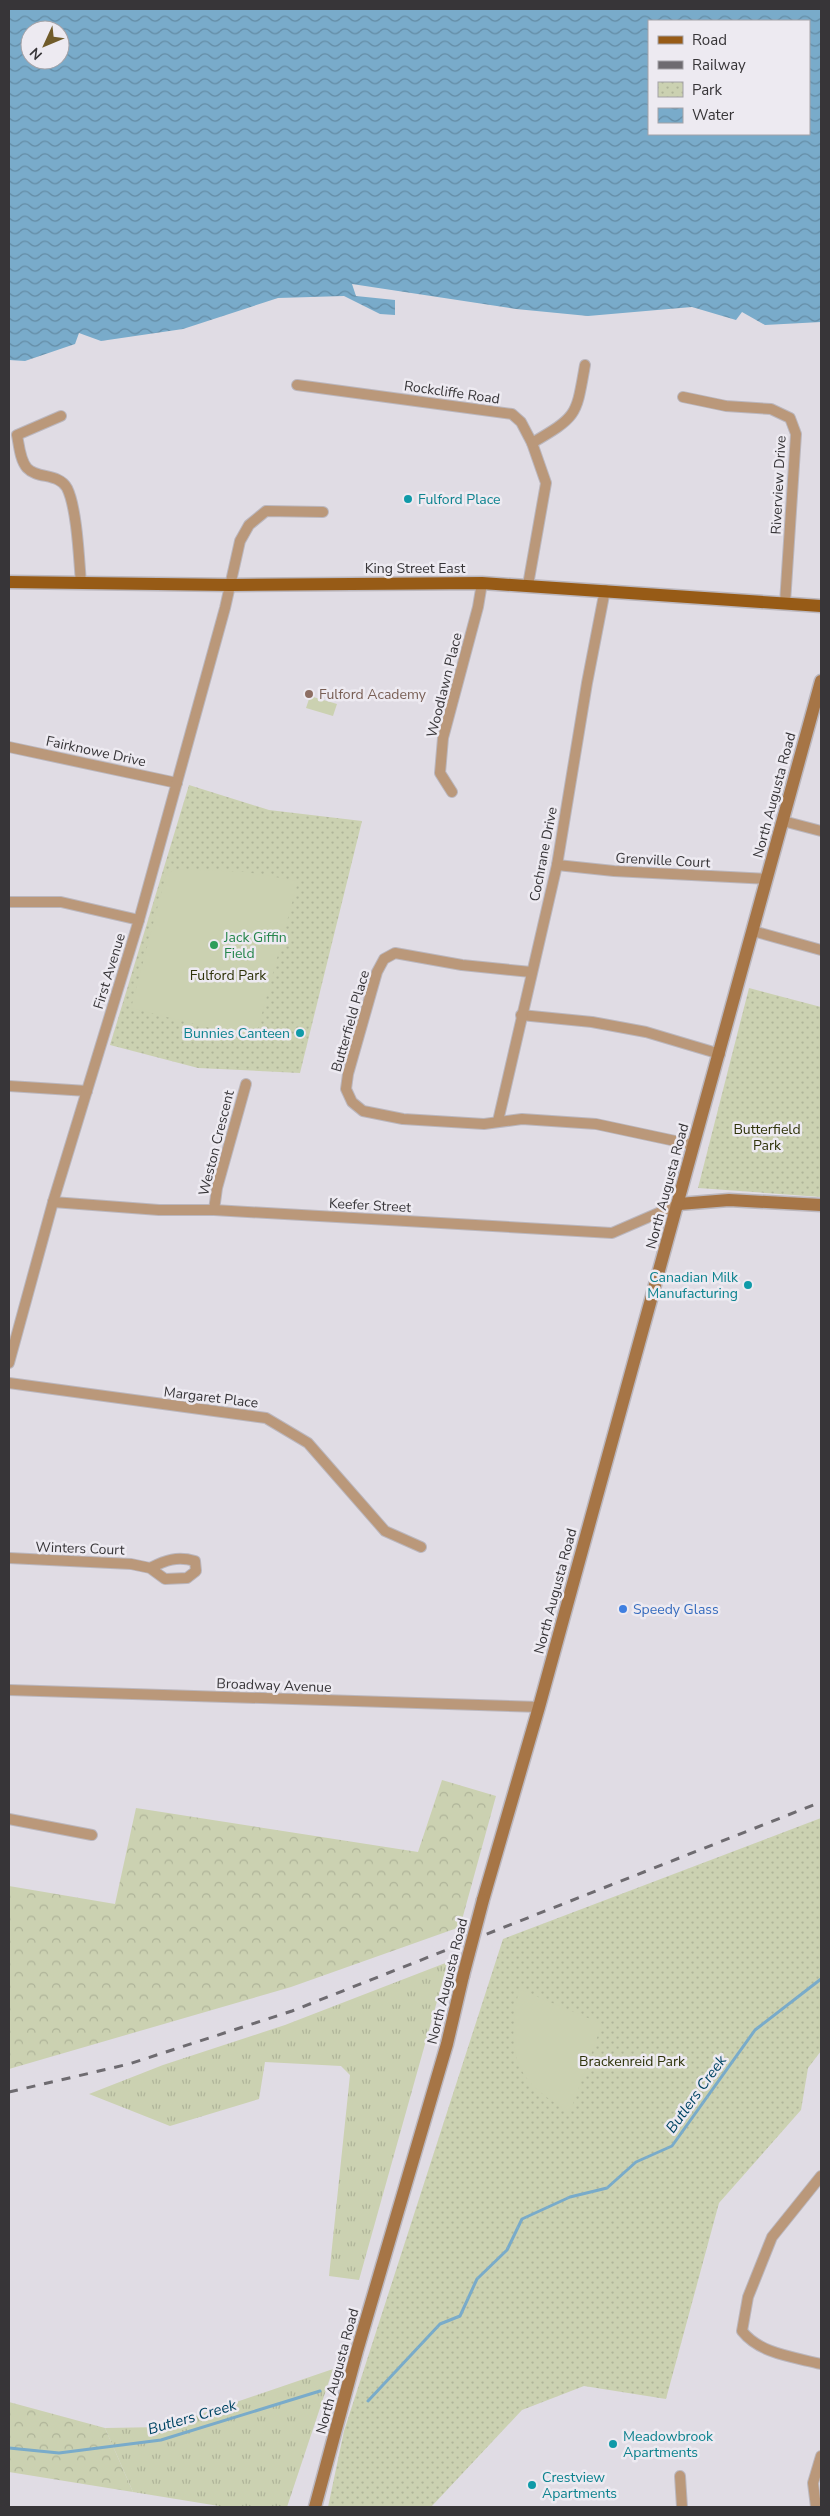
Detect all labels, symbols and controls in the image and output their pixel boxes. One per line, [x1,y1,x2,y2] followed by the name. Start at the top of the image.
[20,20,70,70] north arrow
[648,20,810,135] legend
[692,30,727,50] text: Road
[26,43,46,64] text: N
[692,55,746,75] text: Railway
[692,80,722,100] text: Park
[692,105,735,125] text: Water
[403,376,501,409] street label: Rockcliffe Road
[766,435,791,535] street label: Riverview Drive
[418,490,501,509] place label: Fulford Place
[402,493,414,505] marker: Fulford Place
[365,559,465,578] street label: King Street East
[422,631,467,740] street label: Woodlawn Place
[319,685,427,704] place label: Fulford Academy
[303,688,315,700] marker: Fulford Academy
[749,730,800,860] street label: North Augusta Road
[44,732,148,771] street label: Fairknowe Drive
[525,805,562,903] street label: Cochrane Drive
[615,849,711,872] street label: Grenville Court
[223,928,287,963] place label: Jack Giffin Field
[89,931,130,1012] street label: First Avenue
[208,939,220,951] marker: Jack Giffin Field
[190,966,267,985] park label: Fulford Park
[327,968,374,1074] street label: Butterfield Place
[184,1024,290,1043] place label: Bunnies Canteen
[294,1027,306,1039] marker: Bunnies Canteen
[194,1088,239,1198] street label: Weston Crescent
[733,1120,801,1155] park label: Butterfield Park
[642,1121,693,1251] street label: North Augusta Road
[328,1194,412,1217] street label: Keefer Street
[647,1268,739,1303] place label: Canadian Milk Manufacturing
[742,1279,754,1291] marker: Canadian Milk Manufacturing
[163,1382,259,1413] street label: Margaret Place
[530,1526,581,1656] street label: North Augusta Road
[35,1537,125,1560] street label: Winters Court
[633,1600,719,1619] place label: Speedy Glass
[617,1603,629,1615] marker: Speedy Glass
[216,1674,332,1697] street label: Broadway Avenue
[423,1916,472,2046] street label: North Augusta Road
[661,2051,731,2137] water label: Butlers Creek
[579,2052,686,2071] park label: Brackenreid Park
[312,2306,363,2436] street label: North Augusta Road
[145,2395,239,2439] water label: Butlers Creek
[623,2427,714,2462] place label: Meadowbrook Apartments
[607,2438,619,2450] marker: Meadowbrook Apartments
[542,2468,617,2503] place label: Crestview Apartments
[526,2479,538,2491] marker: Crestview Apartments

